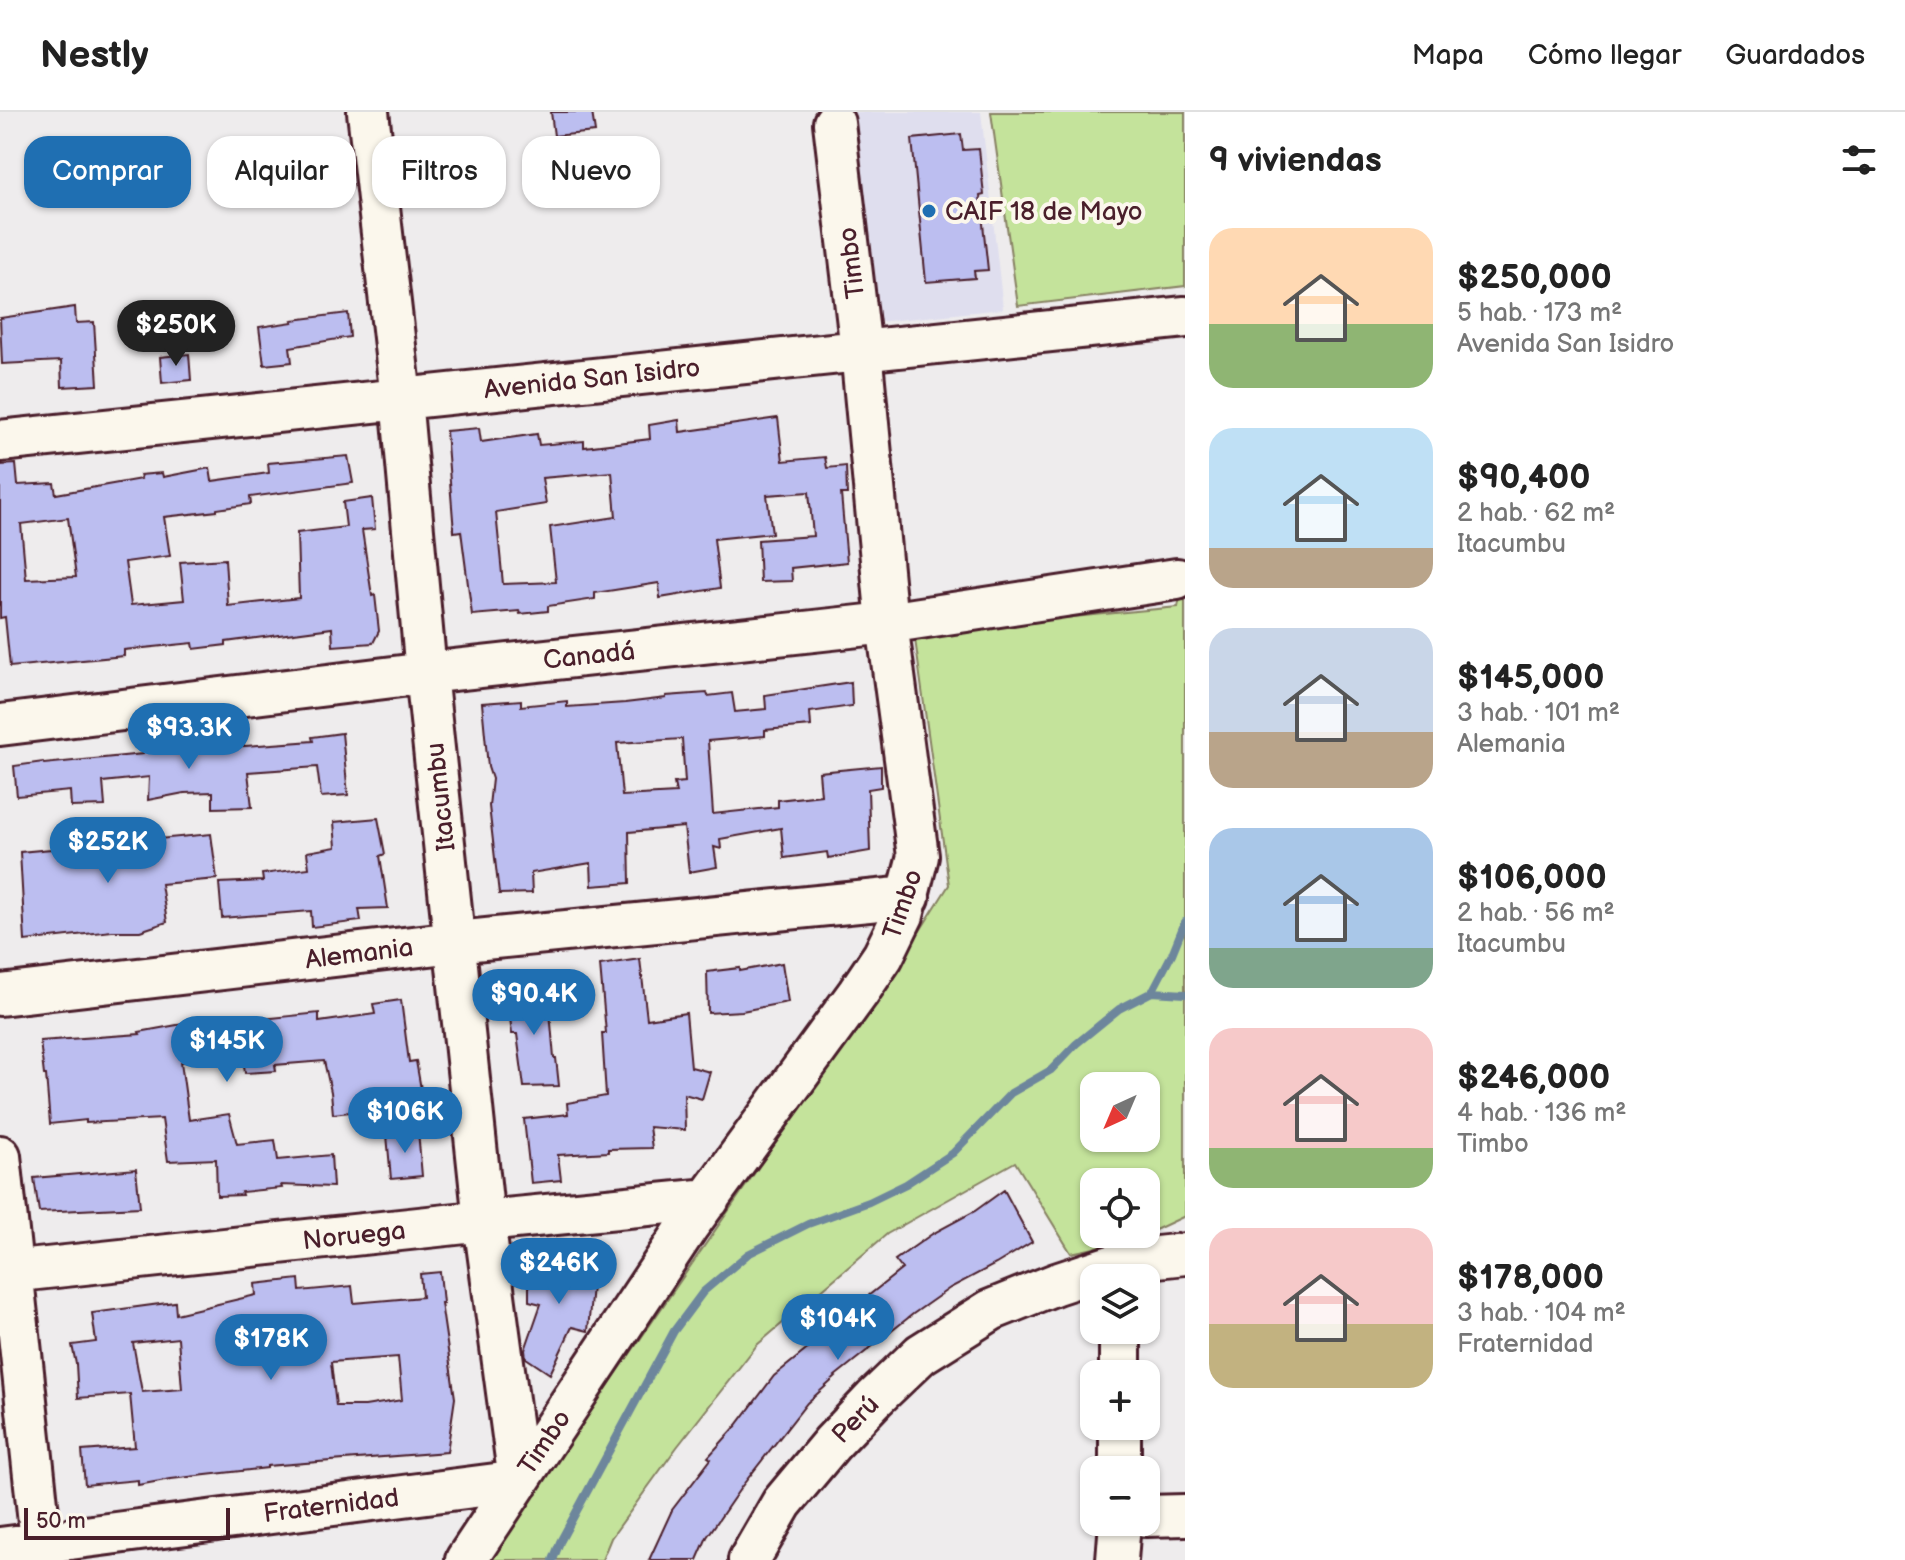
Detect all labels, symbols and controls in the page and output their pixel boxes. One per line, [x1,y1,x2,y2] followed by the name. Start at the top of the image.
[40,33,149,78] text: Nestly
[1412,39,1484,72] text: Mapa
[1528,39,1681,72] text: Cómo llegar
[1725,39,1865,72] text: Guardados
[24,136,191,208] chip: Comprar
[207,136,356,208] chip: Alquilar
[372,136,506,208] chip: Filtros
[522,136,660,208] chip: Nuevo
[1837,138,1881,182] icon: filters
[1209,140,1382,181] text: 9 viviendas
[945,197,1143,228] place label: CAIF 18 de Mayo
[920,202,938,220] marker: CAIF 18 de Mayo
[833,225,872,300] street label: Timbo
[1457,257,1612,298] text: $250,000
[1273,260,1369,356] icon: home
[1457,298,1622,329] text: 5 hab. · 173 m²
[120,300,232,368] pin: $250K
[135,310,217,341] text: $250K
[1457,329,1674,360] text: Avenida San Isidro
[482,353,702,406] street label: Avenida San Isidro
[1457,457,1590,498] text: $90,400
[1273,460,1369,556] icon: home
[1457,498,1615,529] text: 2 hab. · 62 m²
[1457,529,1566,560] text: Itacumbu
[542,636,637,677] street label: Canadá
[1457,657,1604,698] text: $145,000
[1273,660,1369,756] icon: home
[1457,698,1620,729] text: 3 hab. · 101 m²
[124,703,254,771] pin: $93.3K
[146,713,232,744] text: $93.3K
[1457,729,1566,760] text: Alemania
[420,741,463,853] street label: Itacumbu
[52,817,164,885] pin: $252K
[68,827,148,858] text: $252K
[1457,857,1607,898] text: $106,000
[1273,860,1369,956] icon: home
[877,865,930,943] street label: Timbo
[1457,898,1615,929] text: 2 hab. · 56 m²
[1457,929,1566,960] text: Itacumbu
[303,932,415,976] street label: Alemania
[469,969,599,1037] pin: $90.4K
[490,979,578,1010] text: $90.4K
[171,1016,283,1084] pin: $145K
[189,1026,265,1057] text: $145K
[1457,1057,1610,1098] text: $246,000
[1273,1060,1369,1156] icon: home
[1080,1072,1160,1152] north arrow
[1080,1072,1160,1536] map controls
[349,1087,461,1155] pin: $106K
[366,1097,444,1128] text: $106K
[1457,1098,1626,1129] text: 4 hab. · 136 m²
[1457,1129,1529,1160] text: Timbo
[1080,1168,1160,1248] button: locate
[301,1216,407,1257] street label: Noruega
[503,1238,615,1306] pin: $246K
[519,1248,599,1279] text: $246K
[1457,1257,1604,1298] text: $178,000
[1273,1260,1369,1356] icon: home
[1080,1264,1160,1344] button: layers
[782,1294,894,1362] pin: $104K
[1457,1298,1626,1329] text: 3 hab. · 104 m²
[799,1304,877,1335] text: $104K
[215,1314,327,1382] pin: $178K
[233,1324,309,1355] text: $178K
[1457,1329,1593,1360] text: Fraternidad
[1080,1360,1160,1440] button: +
[826,1390,886,1450] street label: Perú
[512,1404,578,1481] street label: Timbo
[1080,1456,1160,1536] button: −
[262,1483,401,1530] street label: Fraternidad
[24,1504,230,1540] scale bar
[36,1508,86,1535] text: 50 m

